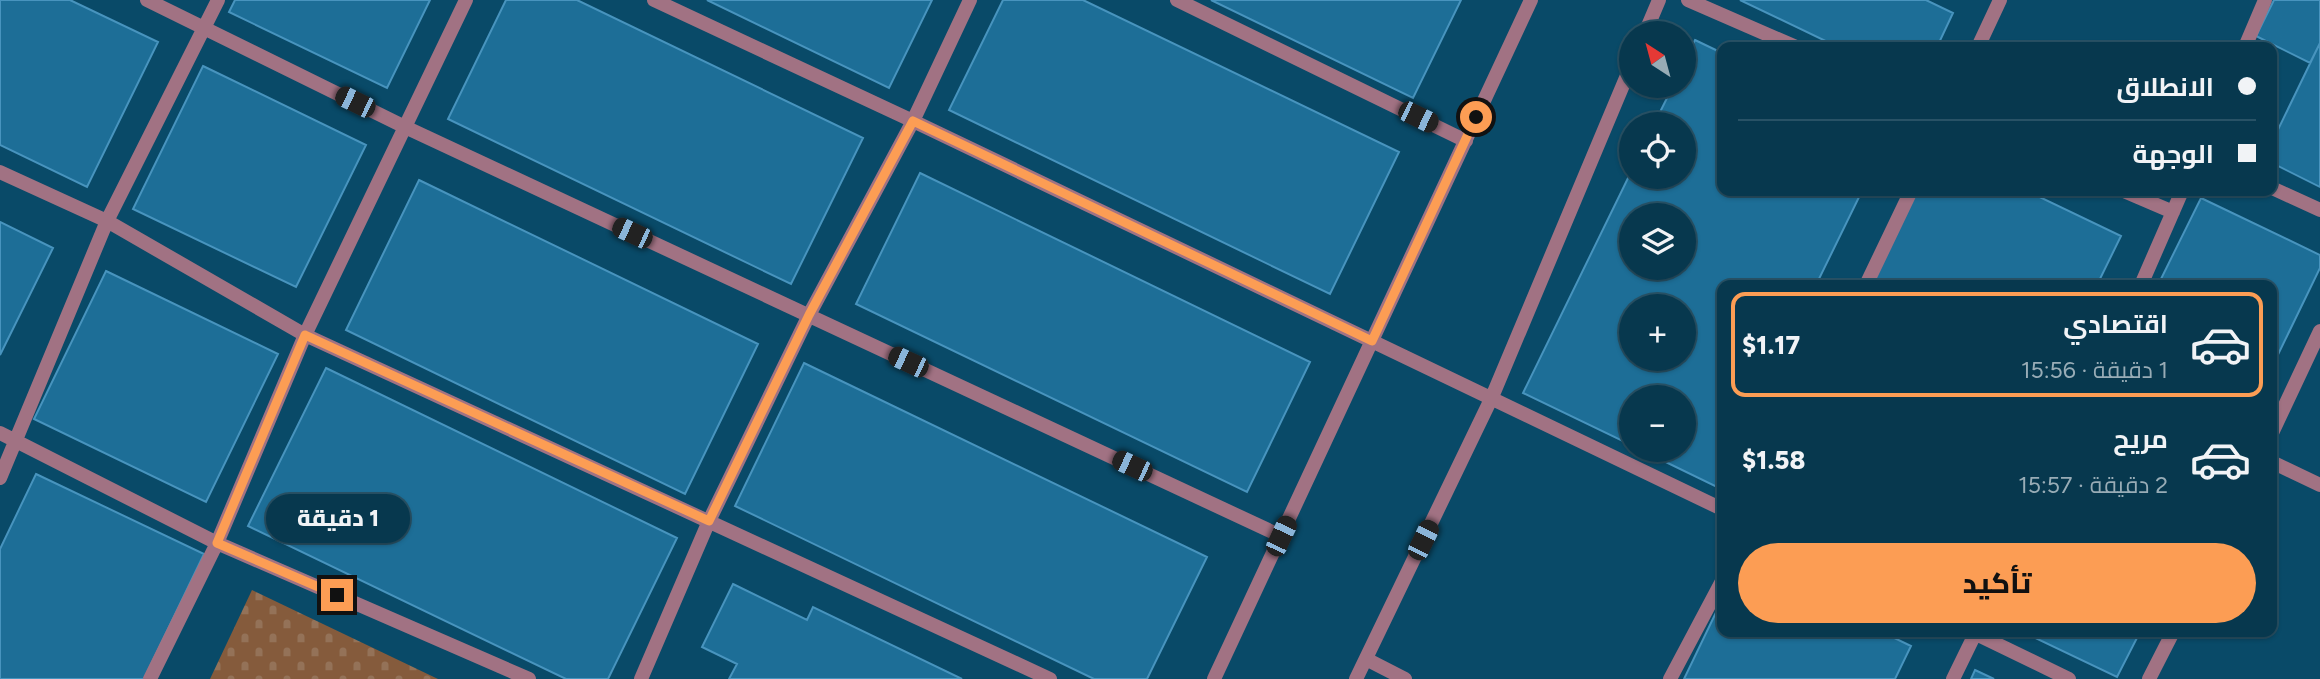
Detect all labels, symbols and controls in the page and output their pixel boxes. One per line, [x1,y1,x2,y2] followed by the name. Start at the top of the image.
[1619,21,1696,98] north arrow
[1619,21,1696,462] map controls
[2116,71,2214,103] text: الانطلاق
[332,83,379,121] car
[1395,98,1442,136] car
[1460,101,1492,133] route start
[1619,112,1696,189] button: locate
[2133,138,2214,170] text: الوجهة
[1619,203,1696,280] button: layers
[609,215,656,251] car
[1619,294,1696,371] button: +
[2063,308,2168,340] text: اقتصادي
[2189,313,2252,376] icon: car
[1742,329,1800,361] text: $1.17
[885,344,932,380] car
[2021,356,2168,384] text: 1 دقيقة · 15:56
[1619,385,1696,462] button: −
[2113,423,2168,455] text: مريح
[2189,428,2252,491] icon: car
[1742,444,1805,476] text: $1.58
[1109,448,1156,484] car
[2018,471,2168,499] text: 2 دقيقة · 15:57
[265,494,409,542] callout: 1 دقيقة
[297,504,379,532] text: 1 دقيقة
[1263,513,1300,559] car
[1405,517,1442,563] car
[1738,543,2256,623] button: تأكيد
[321,579,353,611] route end

